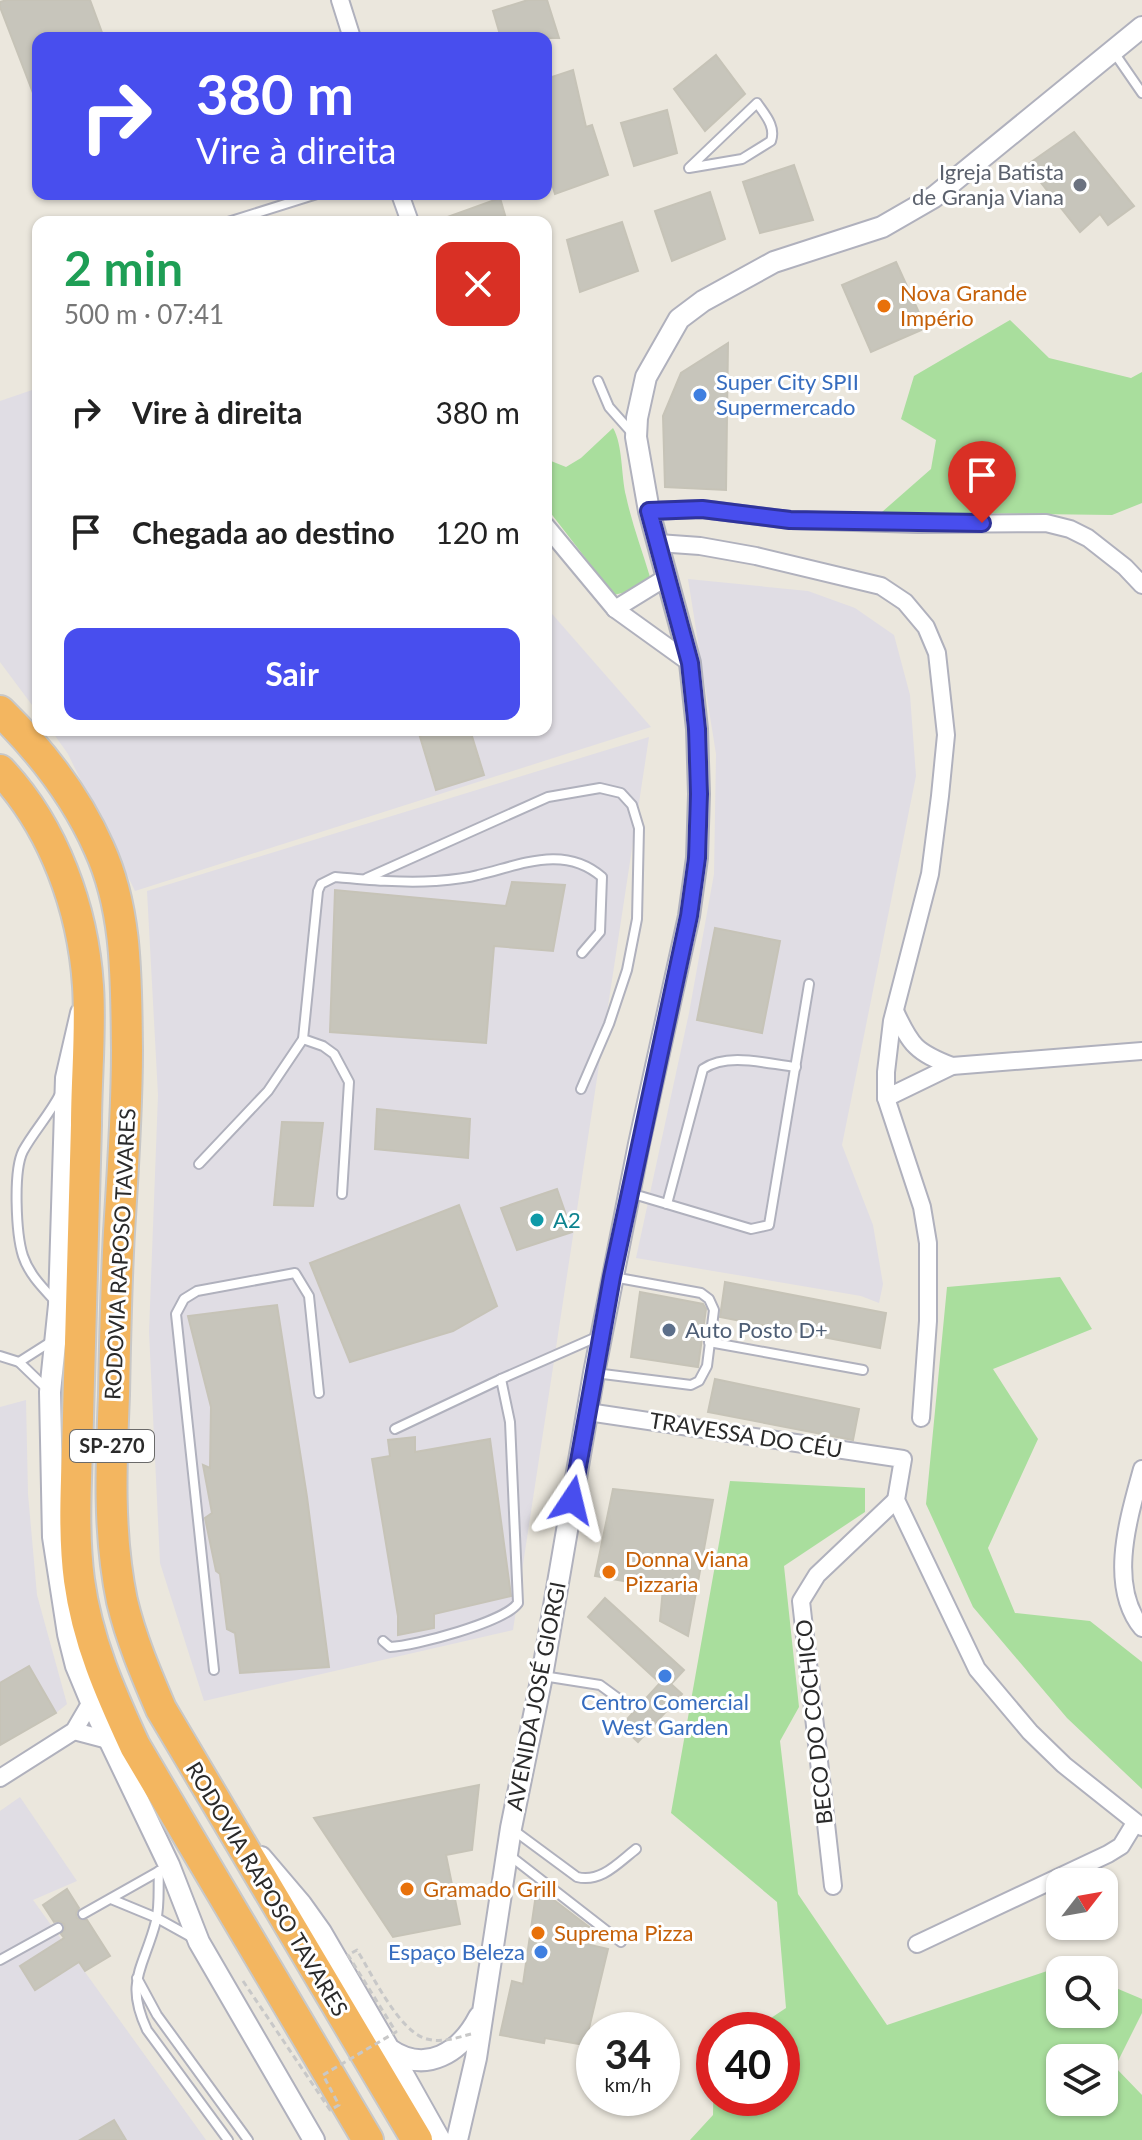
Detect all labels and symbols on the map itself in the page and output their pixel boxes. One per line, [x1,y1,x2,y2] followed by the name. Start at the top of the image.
[912,158,1064,210] place label: Igreja Batista de Granja Viana
[1071,176,1089,194] marker: Igreja Batista de Granja Viana
[900,279,1027,331] place label: Nova Grande Império
[875,297,893,315] marker: Nova Grande Império
[716,368,859,420] place label: Super City SPII Supermercado
[691,386,709,404] marker: Super City SPII Supermercado
[948,441,1016,523] pin
[98,1107,141,1401] street label: RODOVIA RAPOSO TAVARES
[553,1206,581,1233] place label: A2
[528,1211,546,1229] marker: A2
[685,1316,828,1343] place label: Auto Posto D+
[660,1321,678,1339] marker: Auto Posto D+
[648,1406,844,1463] street label: TRAVESSA DO CÉU
[70,1430,154,1462] road number: SP-270
[530,1458,614,1542] position arrow
[625,1545,749,1597] place label: Donna Viana Pizzaria
[600,1563,618,1581] marker: Donna Viana Pizzaria
[500,1579,571,1813] street label: AVENIDA JOSÉ GIORGI
[789,1618,838,1826] street label: BECO DO COCHICO
[656,1667,674,1685] marker: Centro Comercial West Garden
[581,1688,749,1740] place label: Centro Comercial West Garden
[181,1757,354,2021] street label: RODOVIA RAPOSO TAVARES
[1046,1868,1118,1940] north arrow
[423,1875,557,1902] place label: Gramado Grill
[398,1880,416,1898] marker: Gramado Grill
[554,1919,693,1946] place label: Suprema Pizza
[529,1924,547,1942] marker: Suprema Pizza
[388,1938,525,1965] place label: Espaço Beleza
[532,1943,550,1961] marker: Espaço Beleza
[696,2012,800,2116] speed limit sign: 40

